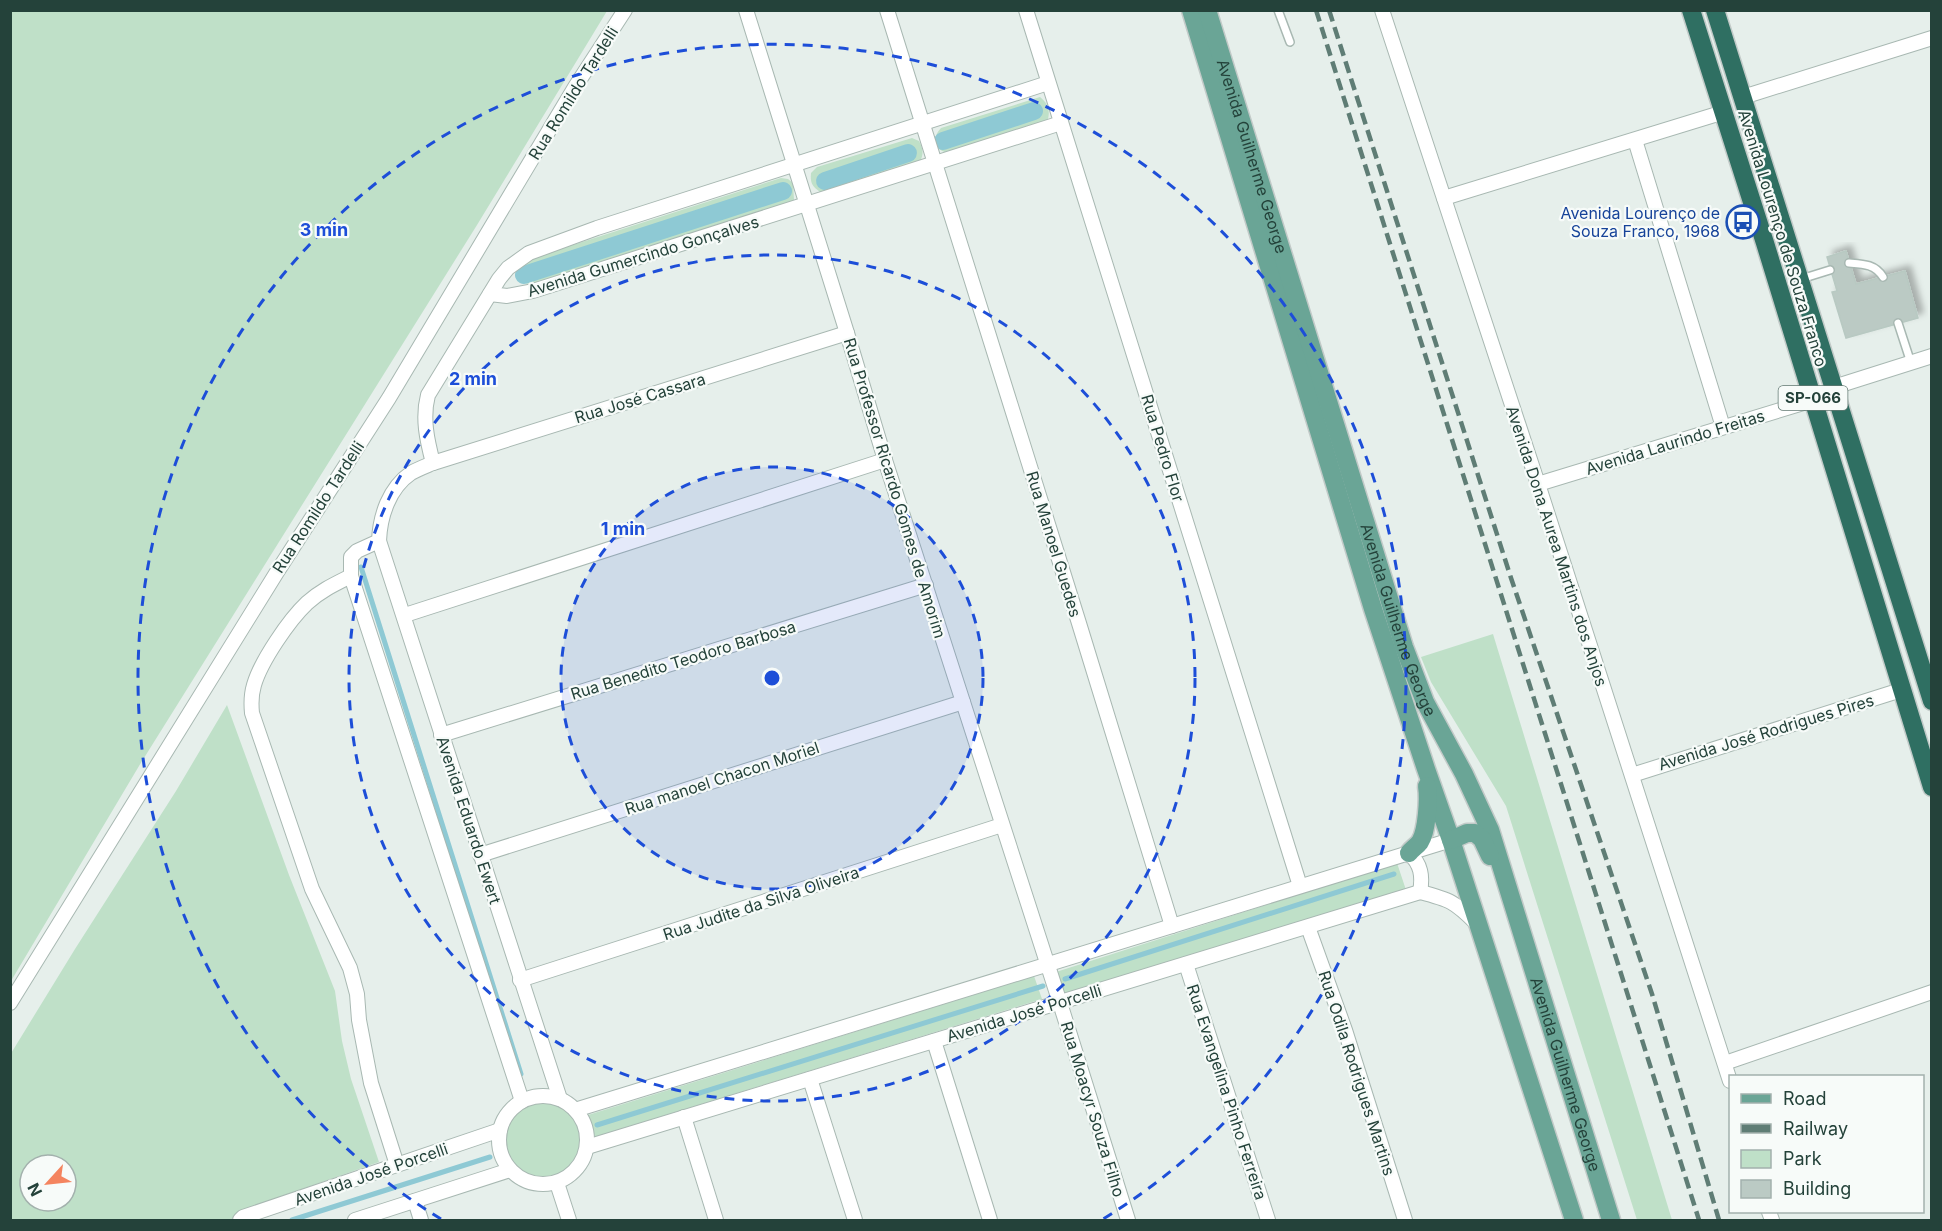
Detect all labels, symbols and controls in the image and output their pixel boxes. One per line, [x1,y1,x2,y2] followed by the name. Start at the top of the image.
[524,23,622,163] street label: Rua Romildo Tardelli
[1213,57,1292,256] street label: Avenida Guilherme George
[1734,107,1832,369] street label: Avenida Lourenço de Souza Franco
[1560,203,1720,241] place label: Avenida Lourenço de Souza Franco, 1968
[1725,204,1761,240] bus stop icon: Avenida Lourenço de Souza Franco, 1968
[525,211,761,301] street label: Avenida Gumercindo Gonçalves
[300,219,348,240] text: 3 min
[840,335,950,641] street label: Rua Professor Ricardo Gomes de Amorim
[449,368,497,389] text: 2 min
[572,369,708,427] street label: Rua José Cassara
[1778,386,1848,410] road number: SP-066
[1137,392,1189,504] street label: Rua Pedro Flor
[1502,403,1612,689] street label: Avenida Dona Aurea Martins dos Anjos
[1583,405,1767,479] street label: Avenida Laurindo Freitas
[268,437,368,577] street label: Rua Romildo Tardelli
[1022,469,1086,619] street label: Rua Manoel Guedes
[601,518,645,539] text: 1 min
[1356,521,1441,720] street label: Avenida Guilherme George
[568,616,798,704] street label: Rua Benedito Teodoro Barbosa
[762,668,782,688] centre of rings
[1656,690,1876,774] street label: Avenida José Rodrigues Pires
[432,734,506,906] street label: Avenida Eduardo Ewert
[622,737,822,819] street label: Rua manoel Chacon Moriel
[660,862,862,944] street label: Rua Judite da Silva Oliveira
[1314,968,1400,1178] street label: Rua Odila Rodrigues Martins
[1526,975,1605,1174] street label: Avenida Guilherme George
[944,980,1104,1046] street label: Avenida José Porcelli
[1183,982,1271,1202] street label: Rua Evangelina Pinho Ferreira
[1057,1019,1129,1199] street label: Rua Moacyr Souza Filho
[1729,1075,1924,1213] legend
[1783,1088,1826,1109] text: Road
[1783,1118,1848,1139] text: Railway
[292,1138,450,1210] street label: Avenida José Porcelli
[1783,1148,1822,1169] text: Park
[18,1153,78,1213] north arrow
[1783,1178,1851,1199] text: Building
[23,1180,46,1200] text: N

